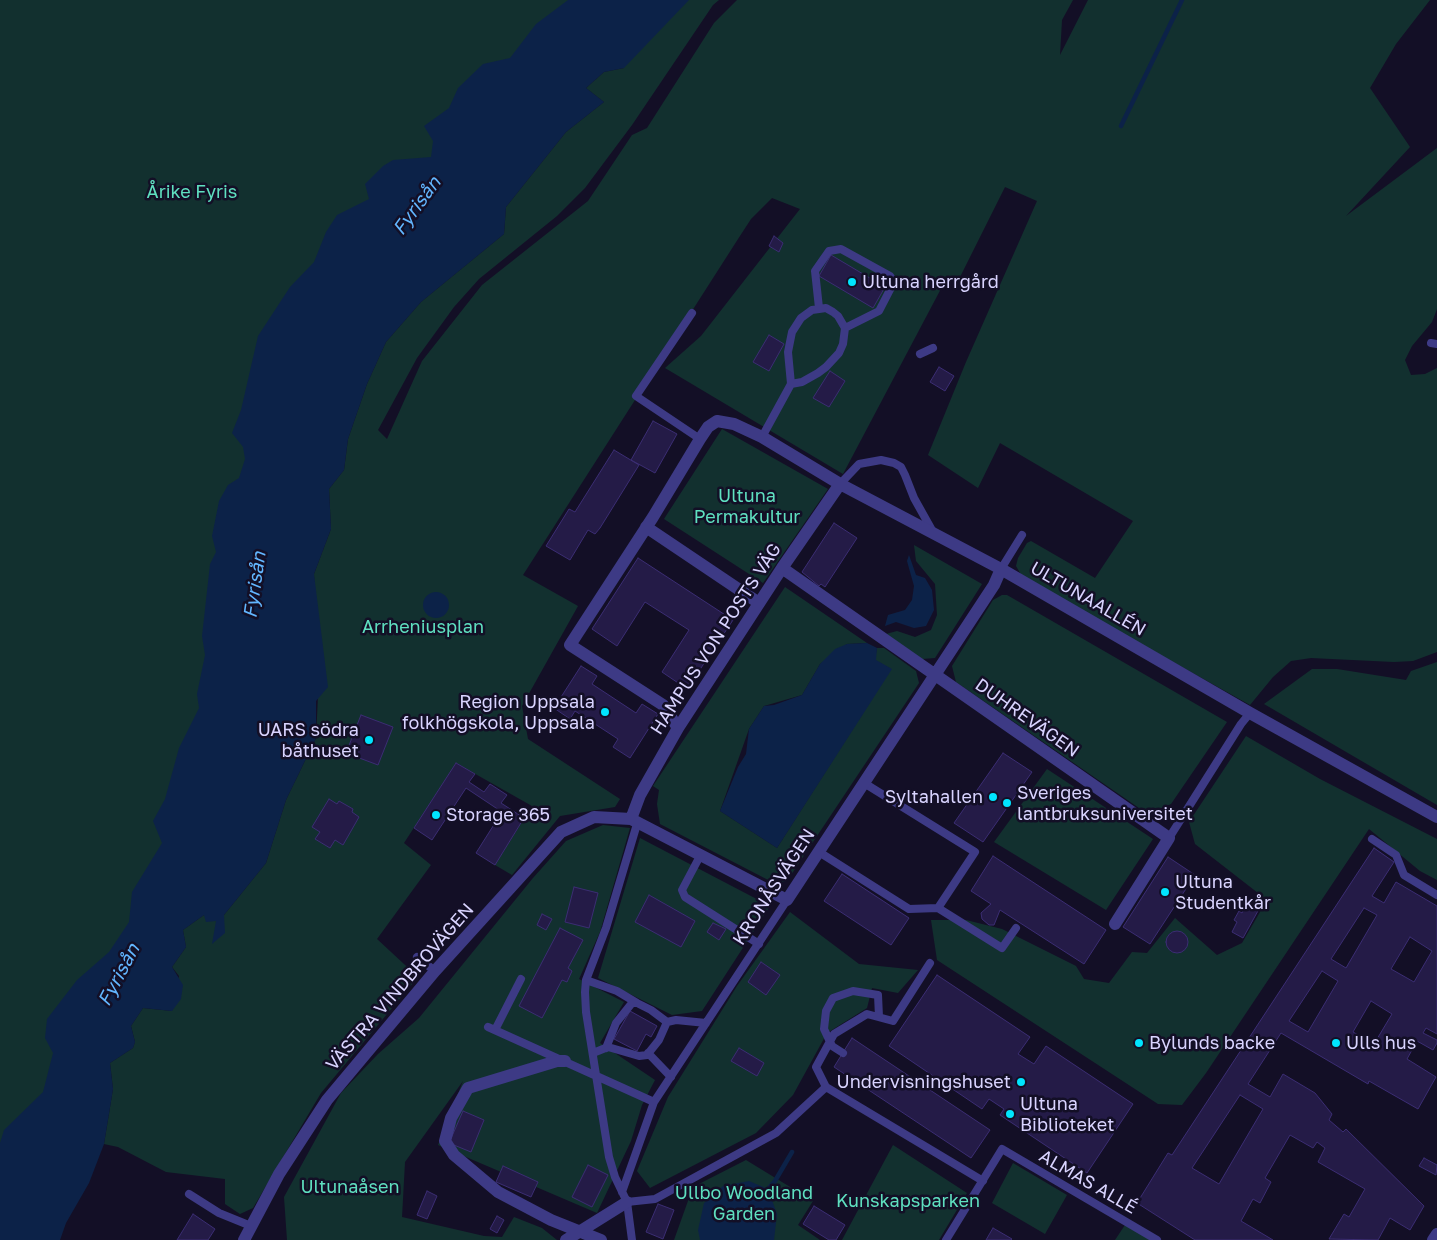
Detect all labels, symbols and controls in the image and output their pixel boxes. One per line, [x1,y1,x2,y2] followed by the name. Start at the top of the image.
[388,172,446,240] water label: Fyrisån
[147,181,237,203] park label: Årike Fyris
[862,271,999,293] place label: Ultuna herrgård
[846,276,858,288] marker: Ultuna herrgård
[694,485,800,528] park label: Ultuna Permakultur
[646,539,786,739] street label: HAMPUS VON POSTS VÄG
[239,550,271,620] water label: Fyrisån
[1026,557,1150,641] street label: ULTUNAALLÉN
[362,616,484,638] park label: Arrheniusplan
[971,674,1083,762] street label: DUHREVÄGEN
[402,691,595,734] place label: Region Uppsala folkhögskola, Uppsala
[599,706,611,718] marker: Region Uppsala folkhögskola, Uppsala
[258,719,359,762] place label: UARS södra båthuset
[363,734,375,746] marker: UARS södra båthuset
[1017,782,1193,824] place label: Sveriges lantbruksuniversitet
[885,786,983,808] place label: Syltahallen
[987,791,999,803] marker: Syltahallen
[1001,797,1013,809] marker: Sveriges lantbruksuniversitet
[446,804,550,826] place label: Storage 365
[430,809,442,821] marker: Storage 365
[728,825,820,949] street label: KRONÅSVÄGEN
[1175,871,1271,914] place label: Ultuna Studentkår
[1159,886,1171,898] marker: Ultuna Studentkår
[322,899,478,1075] street label: VÄSTRA VINDBROVÄGEN
[93,940,145,1010] water label: Fyrisån
[1149,1032,1275,1054] place label: Bylunds backe
[1346,1032,1416,1054] place label: Ulls hus
[1133,1037,1145,1049] marker: Bylunds backe
[1330,1037,1342,1049] marker: Ulls hus
[837,1071,1011,1093] place label: Undervisningshuset
[1015,1076,1027,1088] marker: Undervisningshuset
[1020,1093,1114,1136] place label: Ultuna Biblioteket
[1004,1108,1016,1120] marker: Ultuna Biblioteket
[1035,1145,1141,1219] street label: ALMAS ALLÉ
[300,1176,400,1198] park label: Ultunaåsen
[675,1182,813,1224] park label: Ullbo Woodland Garden
[836,1190,980,1212] park label: Kunskapsparken

